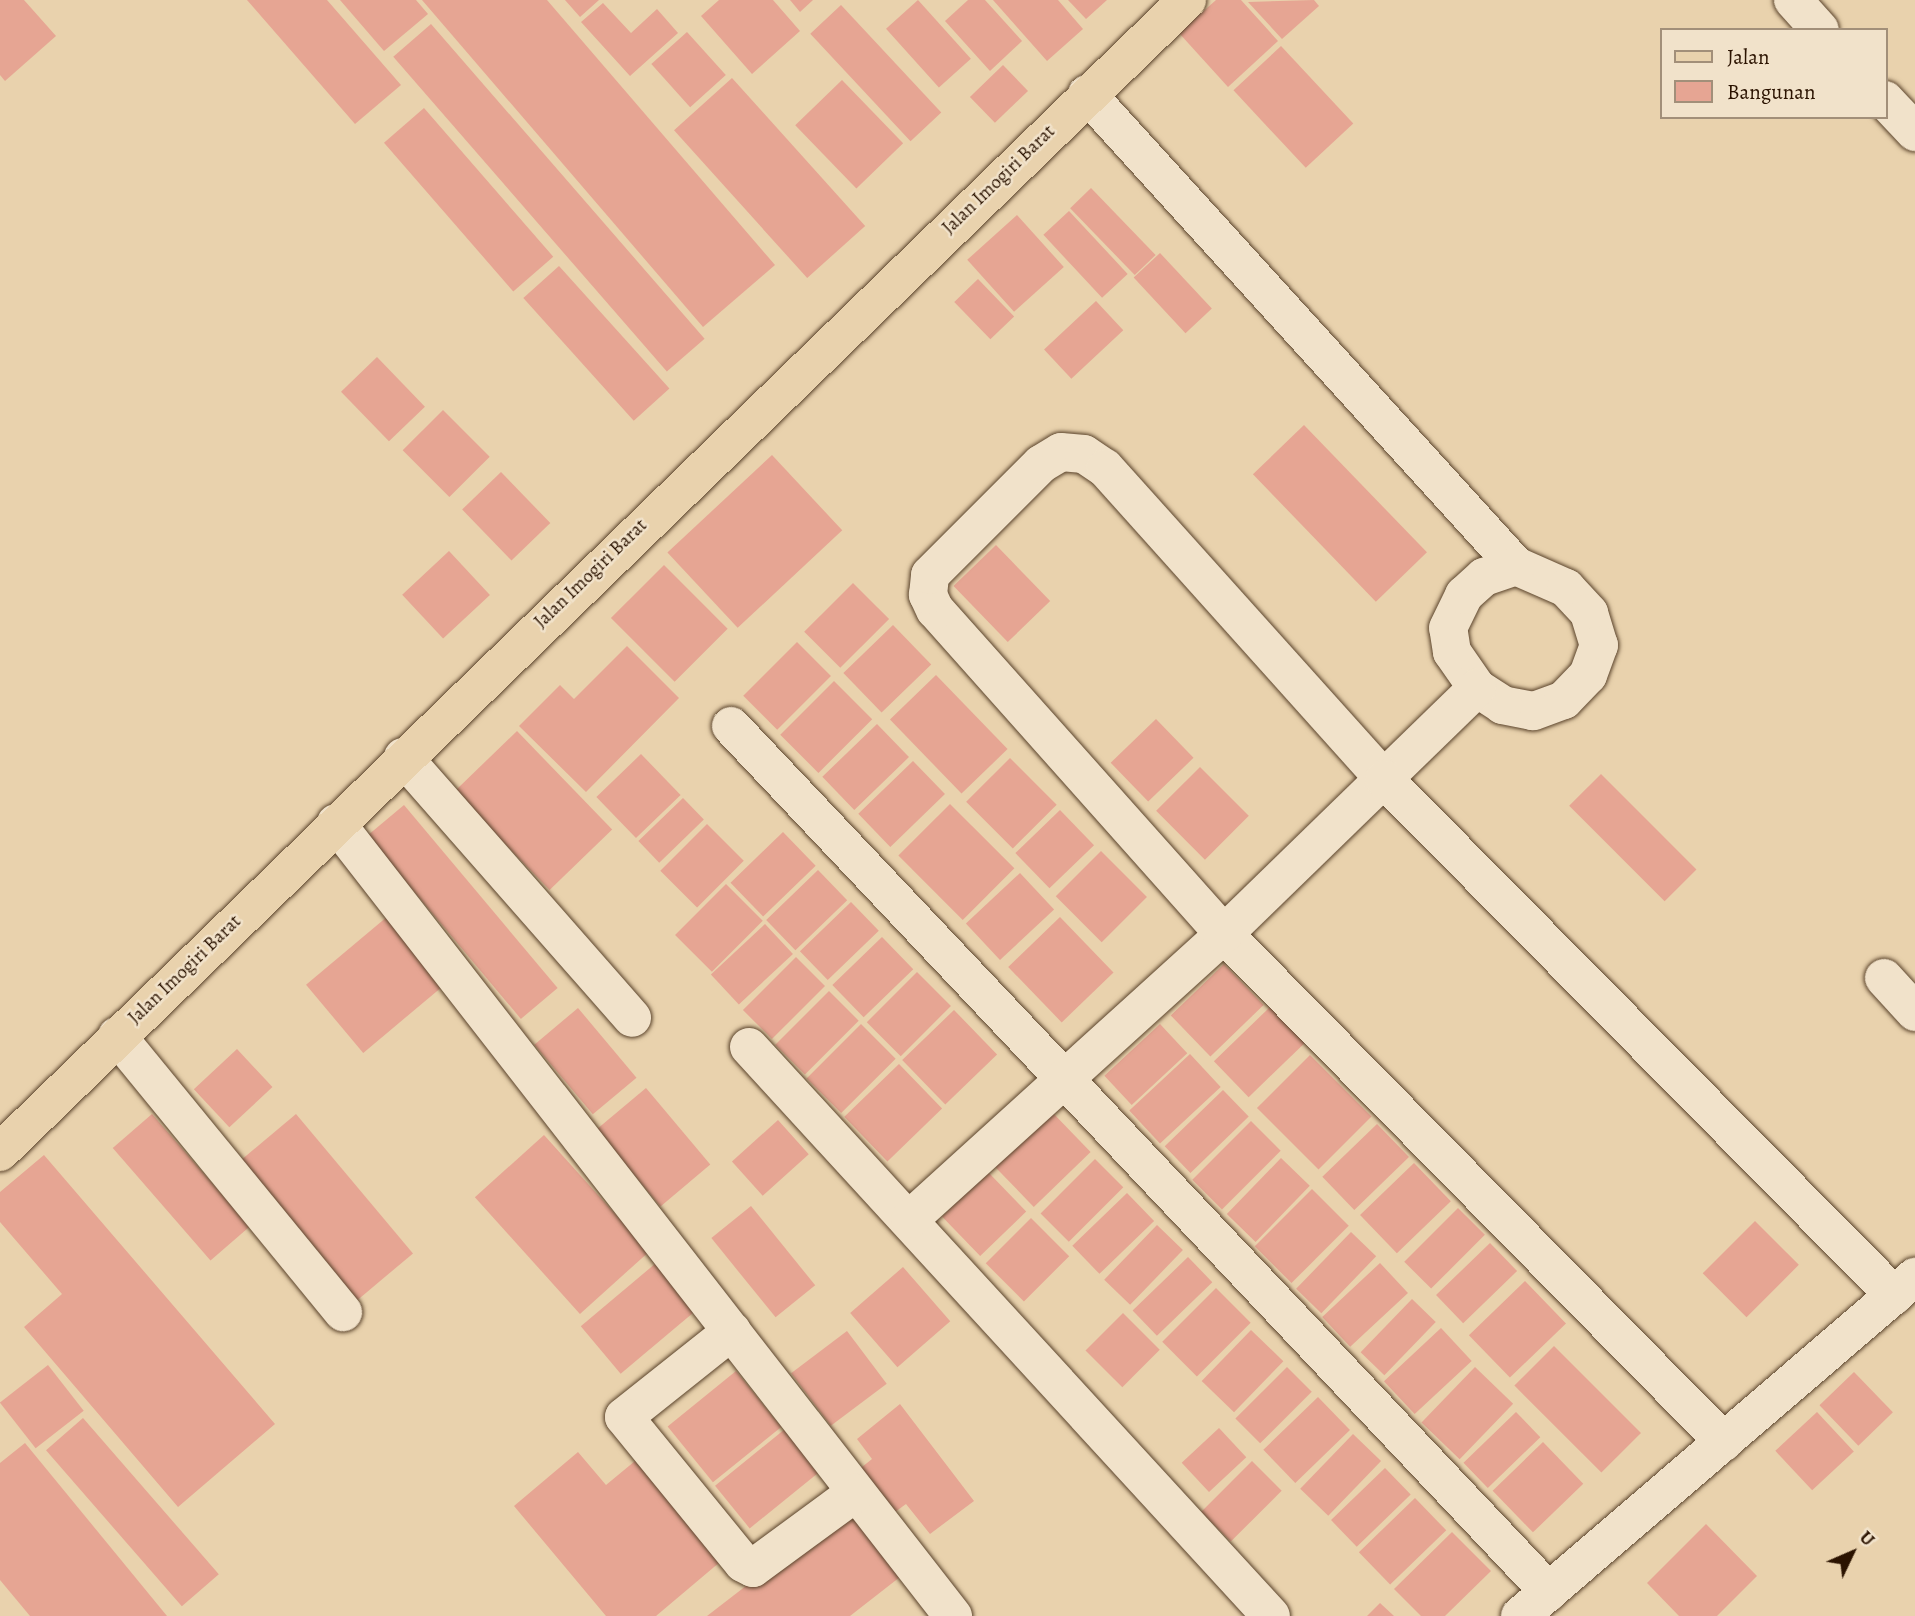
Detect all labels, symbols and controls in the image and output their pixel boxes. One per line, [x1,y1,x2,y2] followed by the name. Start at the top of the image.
[1660,28,1887,119] legend
[1727,43,1769,71] text: Jalan
[1727,78,1816,106] text: Bangunan
[938,120,1060,240] street label: Jalan Imogiri Barat
[530,514,652,634] street label: Jalan Imogiri Barat
[124,910,246,1030] street label: Jalan Imogiri Barat
[1817,1518,1887,1588] north arrow
[1853,1525,1881,1552] text: U

